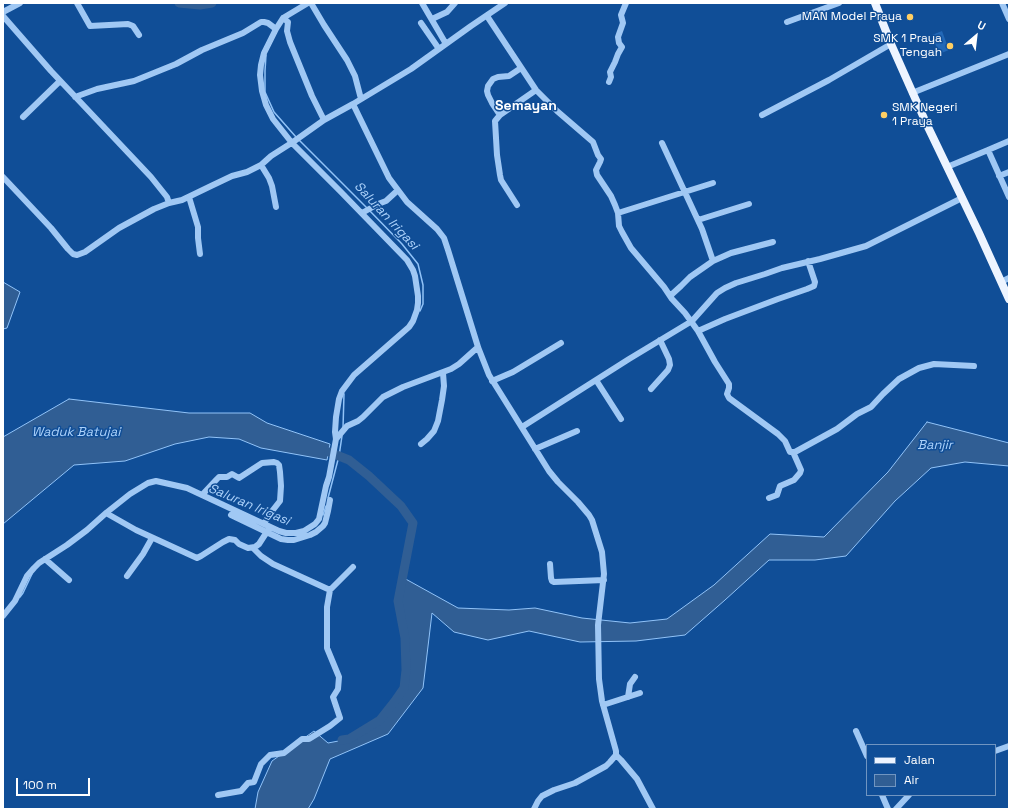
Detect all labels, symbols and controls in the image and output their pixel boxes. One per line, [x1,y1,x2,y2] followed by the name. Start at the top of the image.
[802,10,902,24] place label: MAN Model Praya
[905,12,915,22] marker: MAN Model Praya
[956,16,996,56] north arrow
[975,17,988,33] text: U
[873,32,942,60] place label: SMK 1 Praya Tengah
[945,41,955,51] marker: SMK 1 Praya Tengah
[495,98,557,114] district label: Semayan
[892,101,957,129] place label: SMK Negeri 1 Praya
[879,110,889,120] marker: SMK Negeri 1 Praya
[351,179,421,253] water label: Saluran Irigasi
[32,424,120,440] water label: Waduk Batujai
[917,437,953,453] water label: Banjir
[206,481,292,529] water label: Saluran Irigasi
[866,744,996,796] legend
[904,752,935,768] text: Jalan
[18,770,92,796] scale bar
[904,772,919,788] text: Air
[23,777,57,793] text: 100 m

